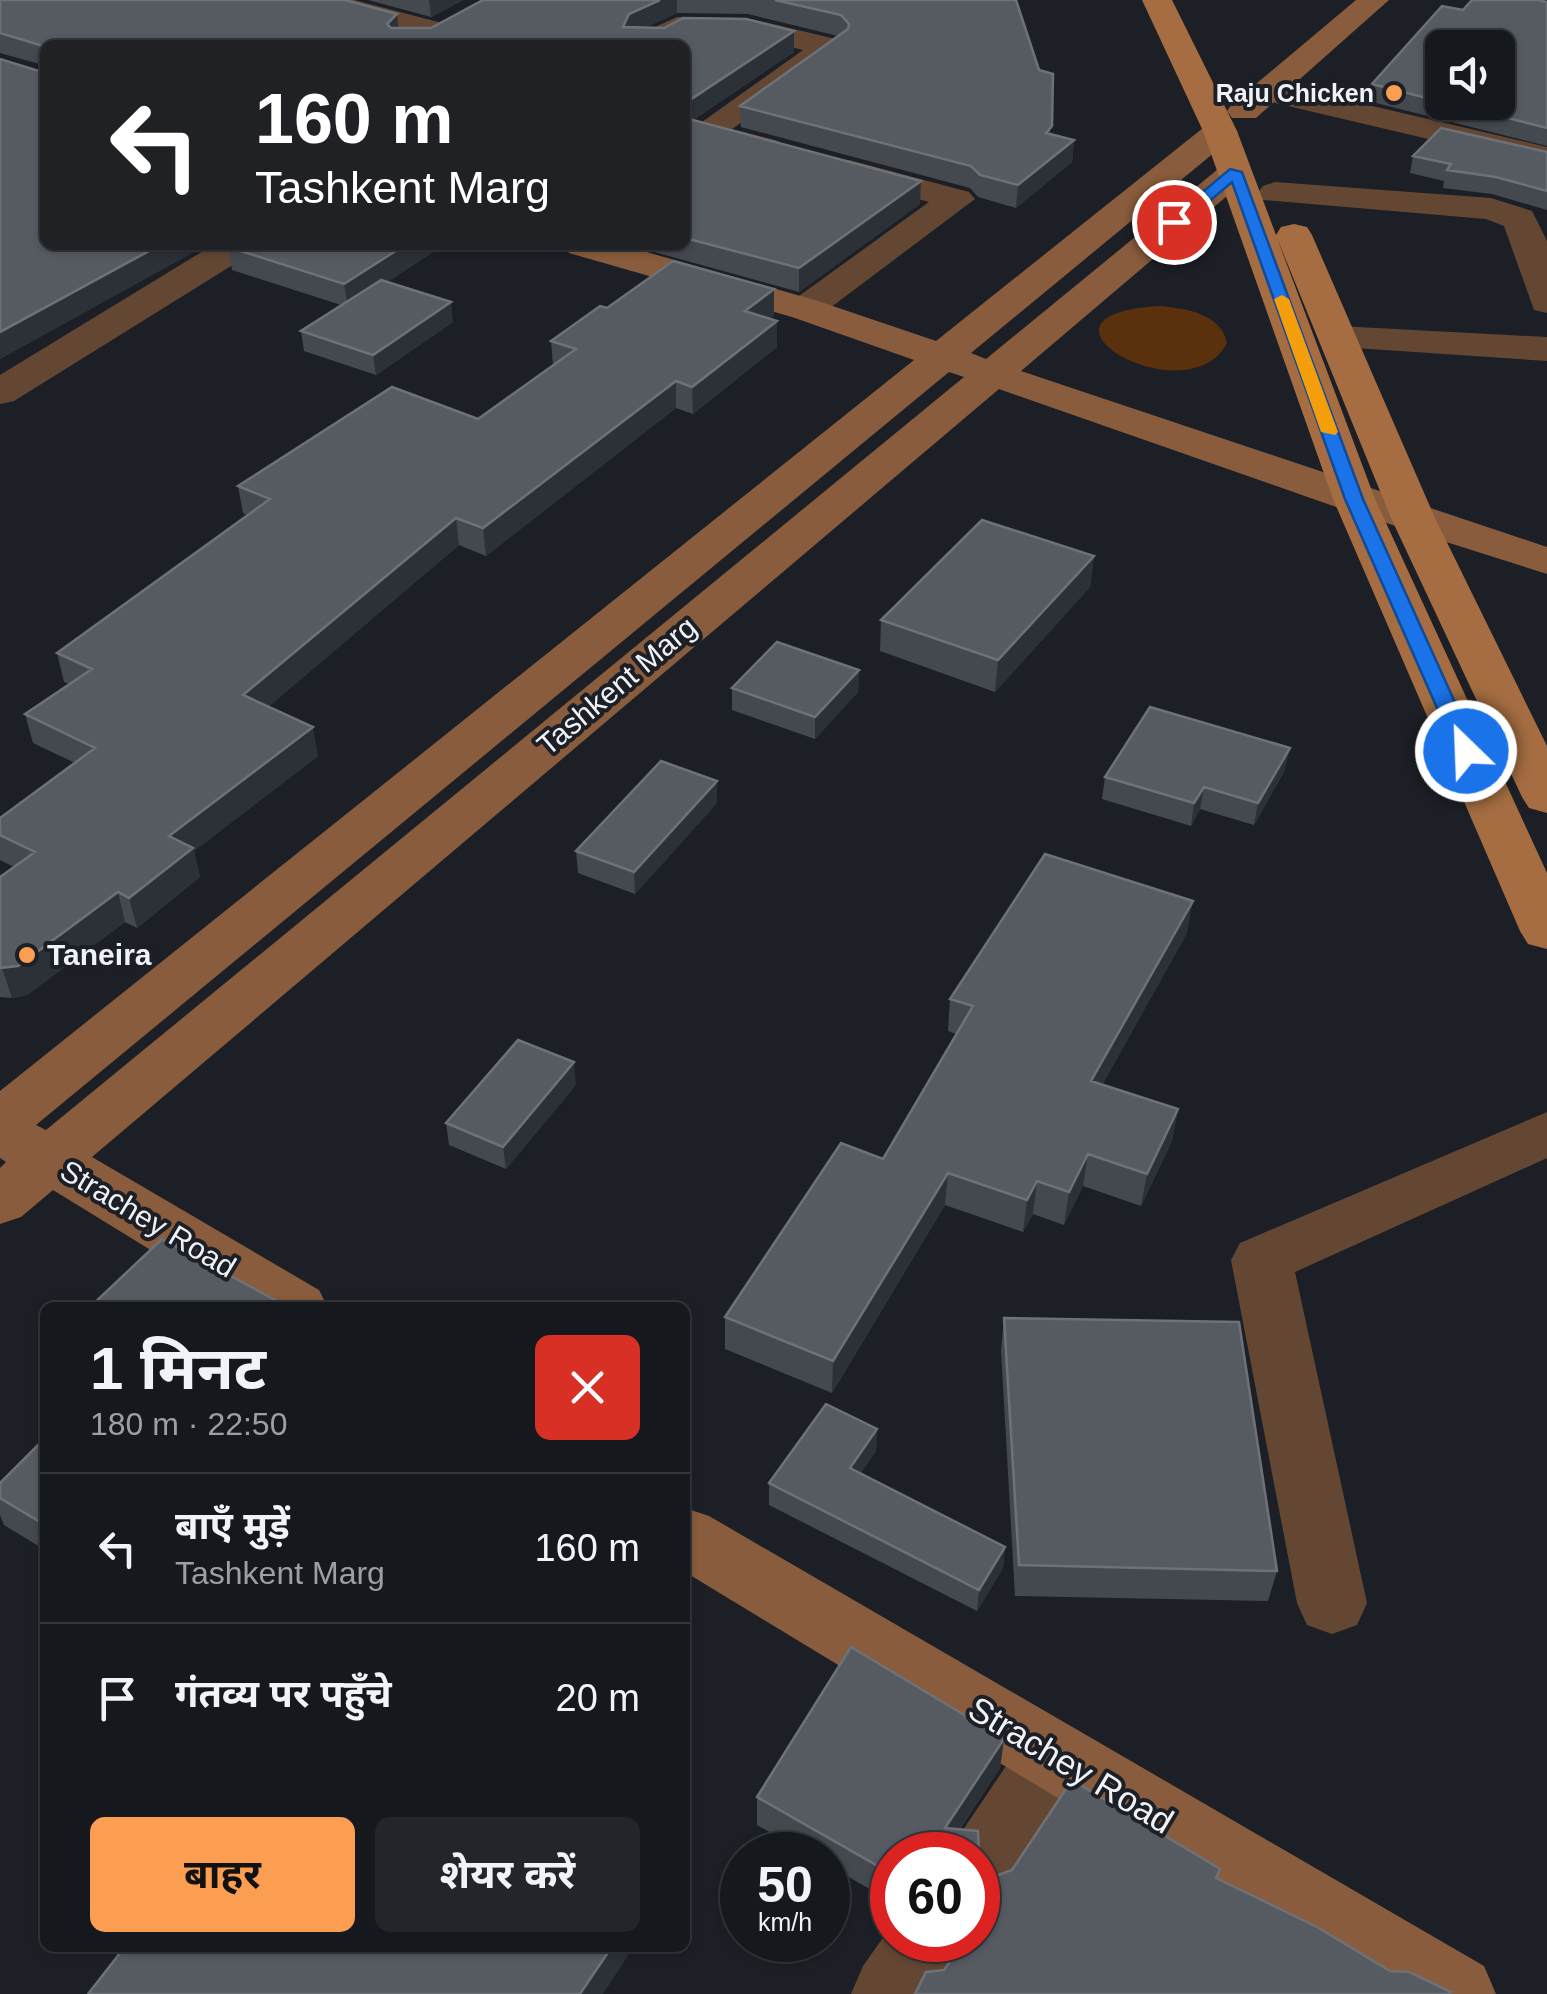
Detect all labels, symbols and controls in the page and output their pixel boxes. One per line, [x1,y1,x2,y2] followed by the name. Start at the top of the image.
[1425,30,1515,120] map controls
[1425,30,1515,120] button: sound
[1216,79,1374,107] place label: Raju Chicken
[90,80,220,210] icon: left
[255,80,453,158] text: 160 m
[1383,82,1405,104] marker: Raju Chicken
[255,162,550,213] text: Tashkent Marg
[1132,180,1217,265] pin
[1147,195,1202,250] icon: arrive
[531,610,703,761] street label: Tashkent Marg
[1414,699,1518,803] position arrow
[47,938,152,971] place label: Taneira
[16,944,38,966] marker: Taneira
[55,1153,242,1284] street label: Strachey Road
[90,1335,266,1402] text: 1 मिनट
[535,1335,640,1440] button: close
[90,1406,287,1442] text: 180 m · 22:50
[175,1505,290,1547] text: बाएँ मुड़ें
[90,1521,145,1576] icon: left
[534,1527,640,1569] text: 160 m
[175,1555,385,1591] text: Tashkent Marg
[90,1671,145,1726] icon: arrive
[175,1673,391,1715] text: गंतव्य पर पहुँचे
[556,1677,640,1719] text: 20 m
[962,1688,1181,1841] street label: Strachey Road
[90,1817,355,1932] button: बाहर
[375,1817,640,1932] button: शेयर करें
[870,1832,1000,1962] speed limit sign: 60
[757,1857,813,1913] text: 50
[758,1908,812,1936] text: km/h

